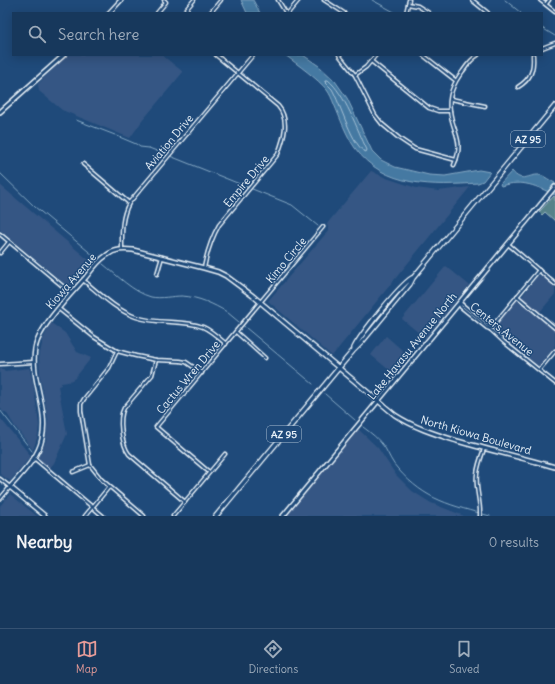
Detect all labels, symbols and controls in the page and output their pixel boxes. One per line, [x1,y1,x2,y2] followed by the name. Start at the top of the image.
[12,12,543,56] search box
[26,23,48,45] icon: search
[58,25,139,44] text: Search here
[142,111,196,173] street label: Aviation Drive
[511,131,545,147] road number: AZ 95
[220,152,272,210] street label: Empire Drive
[263,234,309,286] street label: Kimo Circle
[43,250,99,312] street label: Kiowa Avenue
[364,290,460,402] street label: Lake Havasu Avenue North
[467,299,537,359] street label: Centers Avenue
[153,337,223,417] street label: Cactus Wren Drive
[419,412,533,458] street label: North Kiowa Boulevard
[267,426,301,442] road number: AZ 95
[16,531,72,553] text: Nearby
[489,534,539,551] text: 0 results
[76,638,98,676] tab: Map
[249,638,298,676] tab: Directions
[449,638,479,676] tab: Saved

